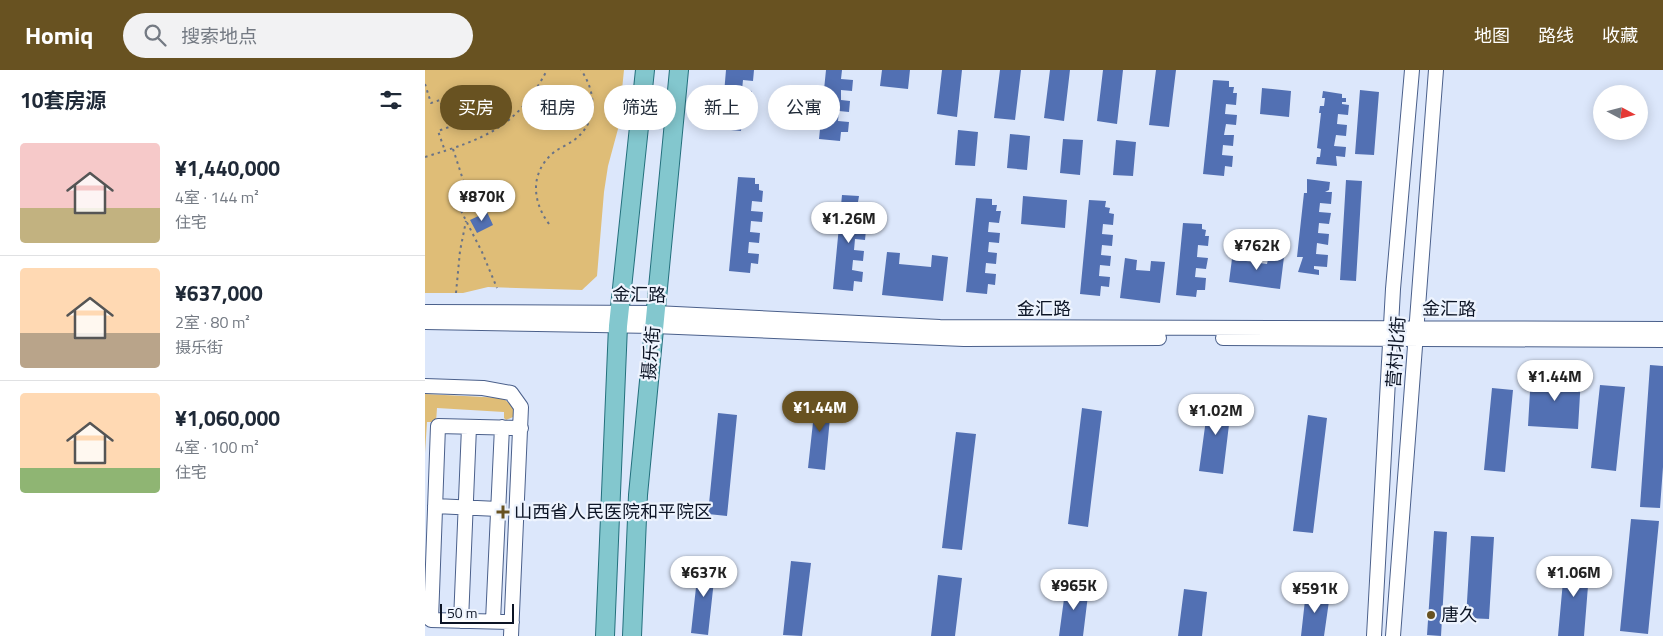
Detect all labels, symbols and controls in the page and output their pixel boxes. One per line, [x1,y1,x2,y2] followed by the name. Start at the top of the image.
[123,13,473,58] search box
[25,17,93,53] text: Homiq
[141,21,169,49] icon: search
[181,21,257,50] text: 搜索地点
[1474,22,1510,49] text: 地图
[1538,22,1574,49] text: 路线
[1602,22,1638,49] text: 收藏
[20,84,107,116] text: 10套房源
[440,85,512,130] chip: 买房
[522,85,594,130] chip: 租房
[604,85,676,130] chip: 筛选
[686,85,758,130] chip: 新上
[768,85,840,130] chip: 公寓
[1593,85,1647,140] north arrow
[1593,85,1648,140] map controls
[377,86,405,114] icon: filters
[175,152,280,184] text: ¥1,440,000
[60,163,120,223] icon: home
[447,180,517,222] pin: ¥870K
[459,184,505,208] text: ¥870K
[175,185,259,209] text: 4室 · 144 m²
[808,202,890,244] pin: ¥1.26M
[822,206,876,230] text: ¥1.26M
[175,210,207,234] text: 住宅
[1222,228,1292,271] pin: ¥762K
[1234,233,1280,257] text: ¥762K
[175,277,263,309] text: ¥637,000
[612,281,666,308] street label: 金汇路
[60,288,120,348] icon: home
[1017,295,1071,322] street label: 金汇路
[1422,295,1476,322] street label: 金汇路
[175,310,250,334] text: 2室 · 80 m²
[1380,315,1411,389] street label: 营村北街
[635,325,666,381] street label: 摄乐街
[175,335,223,359] text: 摄乐街
[1514,360,1596,402] pin: ¥1.44M
[1528,364,1582,388] text: ¥1.44M
[779,390,861,433] pin: ¥1.44M
[1175,394,1257,436] pin: ¥1.02M
[793,395,847,419] text: ¥1.44M
[1189,398,1243,422] text: ¥1.02M
[175,402,280,434] text: ¥1,060,000
[60,413,120,473] icon: home
[175,435,259,459] text: 4室 · 100 m²
[175,460,207,484] text: 住宅
[514,498,712,525] place label: 山西省人民医院和平院区
[496,505,510,519] marker: 山西省人民医院和平院区
[669,556,739,598] pin: ¥637K
[1533,556,1615,598] pin: ¥1.06M
[681,560,727,584] text: ¥637K
[1547,560,1601,584] text: ¥1.06M
[1039,568,1109,611] pin: ¥965K
[1280,572,1350,614] pin: ¥591K
[1051,573,1097,597] text: ¥965K
[1292,576,1338,600] text: ¥591K
[440,601,514,624] scale bar
[1441,601,1477,628] place label: 唐久
[447,602,477,623] text: 50 m
[1425,609,1437,621] marker: 唐久

